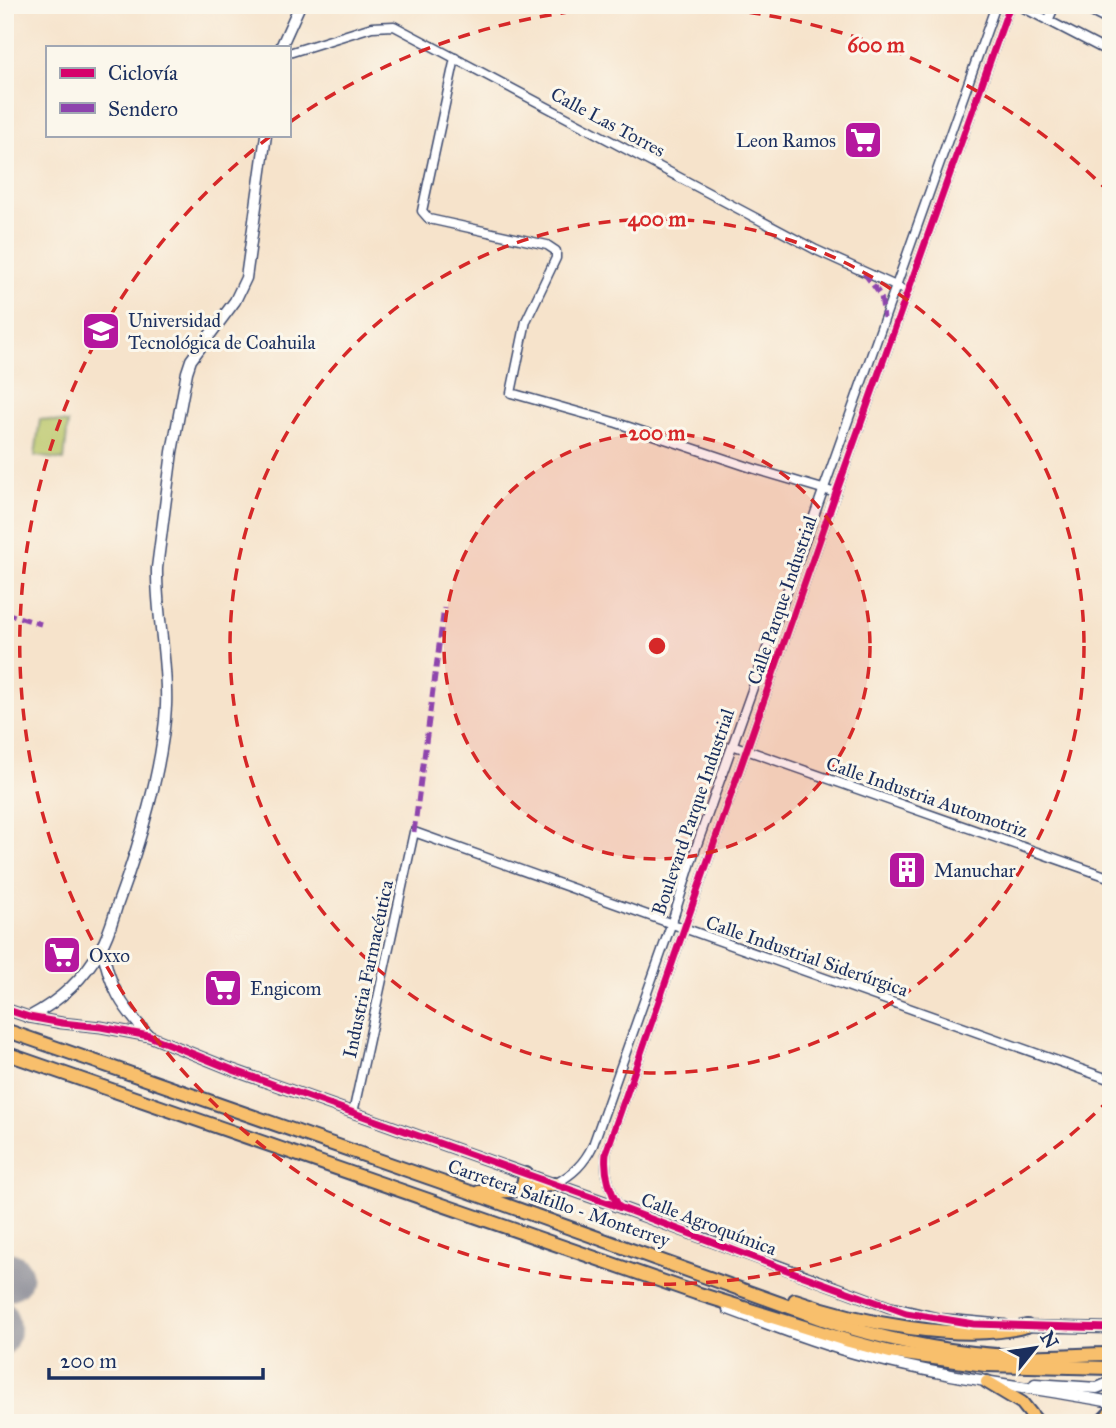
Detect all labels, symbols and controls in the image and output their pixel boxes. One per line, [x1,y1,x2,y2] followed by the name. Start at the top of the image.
[847,32,905,58] text: 600 m
[46,46,290,136] legend
[108,60,178,86] text: Ciclovía
[547,82,669,162] street label: Calle Las Torres
[108,96,178,122] text: Sendero
[842,119,884,161] supermarket icon: Leon Ramos
[736,129,836,152] place label: Leon Ramos
[628,206,687,232] text: 400 m
[128,309,316,355] place label: Universidad Tecnológica de Coahuila
[80,310,122,352] school or university icon: Universidad Tecnológica de Coahuila
[629,420,686,446] text: 200 m
[742,512,823,688] street label: Calle Parque Industrial
[645,634,669,658] centre of rings
[647,705,740,919] street label: Boulevard Parque Industrial
[823,752,1031,842] street label: Calle Industria Automotriz
[886,849,928,891] building icon: Manuchar
[934,859,1017,882] place label: Manuchar
[338,877,398,1060] street label: Industria Farmacéutica
[702,911,912,1003] street label: Calle Industrial Siderúrgica
[41,934,83,976] supermarket icon: Oxxo
[89,944,130,967] place label: Oxxo
[202,967,244,1009] supermarket icon: Engicom
[250,977,322,1001] place label: Engicom
[445,1154,674,1252] street label: Carretera Saltillo - Monterrey
[638,1188,781,1262] street label: Calle Agroquímica
[1000,1312,1070,1382] north arrow
[1035,1327,1063,1352] text: N
[49,1337,262,1381] scale bar
[60,1348,117,1374] text: 200 m

